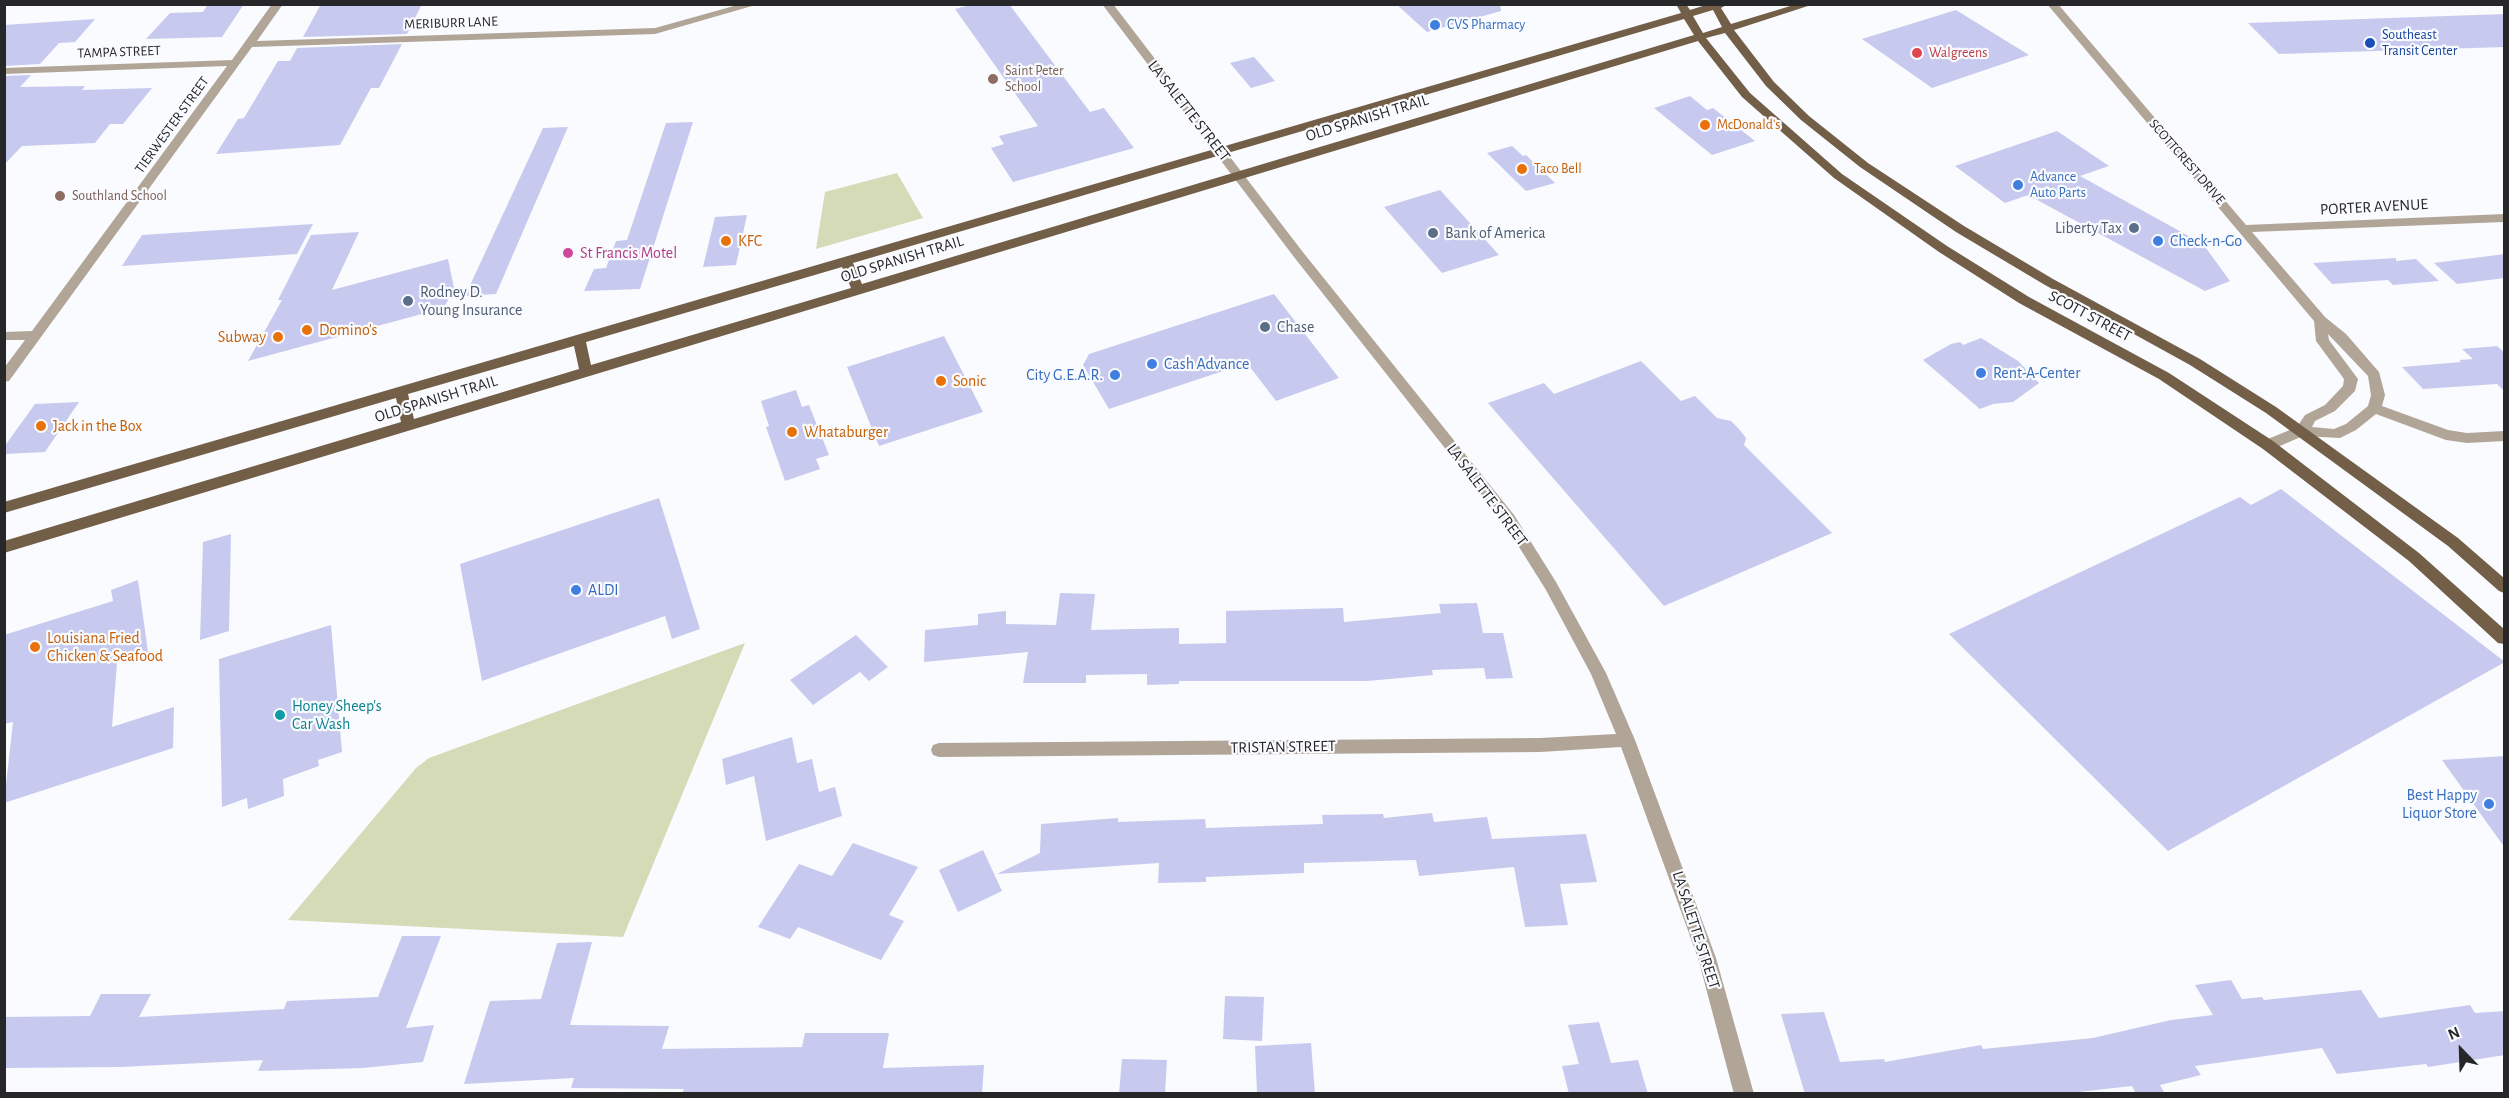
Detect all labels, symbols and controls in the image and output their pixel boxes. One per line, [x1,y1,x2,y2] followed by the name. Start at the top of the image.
[404,13,498,33] street label: MERIBURR LANE
[1447,17,1525,33] place label: CVS Pharmacy
[1428,18,1442,32] marker: CVS Pharmacy
[2382,27,2457,60] place label: Southeast Transit Center
[2363,36,2377,50] marker: Southeast Transit Center
[77,42,161,62] street label: TAMPA STREET
[1929,45,1987,61] place label: Walgreens
[1910,46,1924,60] marker: Walgreens
[1144,57,1234,165] street label: LA SALETTE STREET
[1005,63,1064,96] place label: Saint Peter School
[986,72,1000,86] marker: Saint Peter School
[131,73,213,177] street label: TIERWESTER STREET
[1303,90,1431,146] street label: OLD SPANISH TRAIL
[2145,116,2229,208] street label: SCOTTCREST DRIVE
[1717,117,1780,133] place label: McDonald's
[1698,118,1712,132] marker: McDonald's
[1534,161,1582,177] place label: Taco Bell
[1515,162,1529,176] marker: Taco Bell
[2030,169,2086,202] place label: Advance Auto Parts
[2011,178,2025,192] marker: Advance Auto Parts
[72,188,167,204] place label: Southland School
[53,189,67,203] marker: Southland School
[2320,195,2428,219] street label: PORTER AVENUE
[2055,218,2122,238] place label: Liberty Tax
[2127,221,2141,235] marker: Liberty Tax
[1445,223,1546,243] place label: Bank of America
[1426,226,1440,240] marker: Bank of America
[738,231,762,251] place label: KFC
[838,231,966,287] street label: OLD SPANISH TRAIL
[2170,231,2242,251] place label: Check-n-Go
[719,234,733,248] marker: KFC
[2151,234,2165,248] marker: Check-n-Go
[580,243,677,263] place label: St Francis Motel
[561,246,575,260] marker: St Francis Motel
[420,282,522,320] place label: Rodney D. Young Insurance
[2045,286,2135,346] street label: SCOTT STREET
[401,294,415,308] marker: Rodney D. Young Insurance
[1277,317,1314,337] place label: Chase
[319,320,378,340] place label: Domino's
[1258,320,1272,334] marker: Chase
[300,323,314,337] marker: Domino's
[218,327,266,347] place label: Subway
[271,330,285,344] marker: Subway
[1164,354,1249,374] place label: Cash Advance
[1145,357,1159,371] marker: Cash Advance
[1993,363,2080,383] place label: Rent-A-Center
[1026,365,1103,385] place label: City G.E.A.R.
[1974,366,1988,380] marker: Rent-A-Center
[1108,368,1122,382] marker: City G.E.A.R.
[372,371,500,427] street label: OLD SPANISH TRAIL
[953,371,986,391] place label: Sonic
[934,374,948,388] marker: Sonic
[53,416,142,436] place label: Jack in the Box
[34,419,48,433] marker: Jack in the Box
[804,422,888,442] place label: Whataburger
[785,425,799,439] marker: Whataburger
[1442,440,1532,550] street label: LA SALETTE STREET
[588,580,619,600] place label: ALDI
[569,583,583,597] marker: ALDI
[47,628,163,666] place label: Louisiana Fried Chicken & Seafood
[28,640,42,654] marker: Louisiana Fried Chicken & Seafood
[292,696,382,734] place label: Honey Sheep's Car Wash
[273,708,287,722] marker: Honey Sheep's Car Wash
[1230,736,1336,758] street label: TRISTAN STREET
[2402,785,2477,823] place label: Best Happy Liquor Store
[2482,797,2496,811] marker: Best Happy Liquor Store
[1668,869,1724,991] street label: LA SALETTE STREET
[2431,1020,2491,1080] north arrow
[2446,1024,2462,1043] text: N

